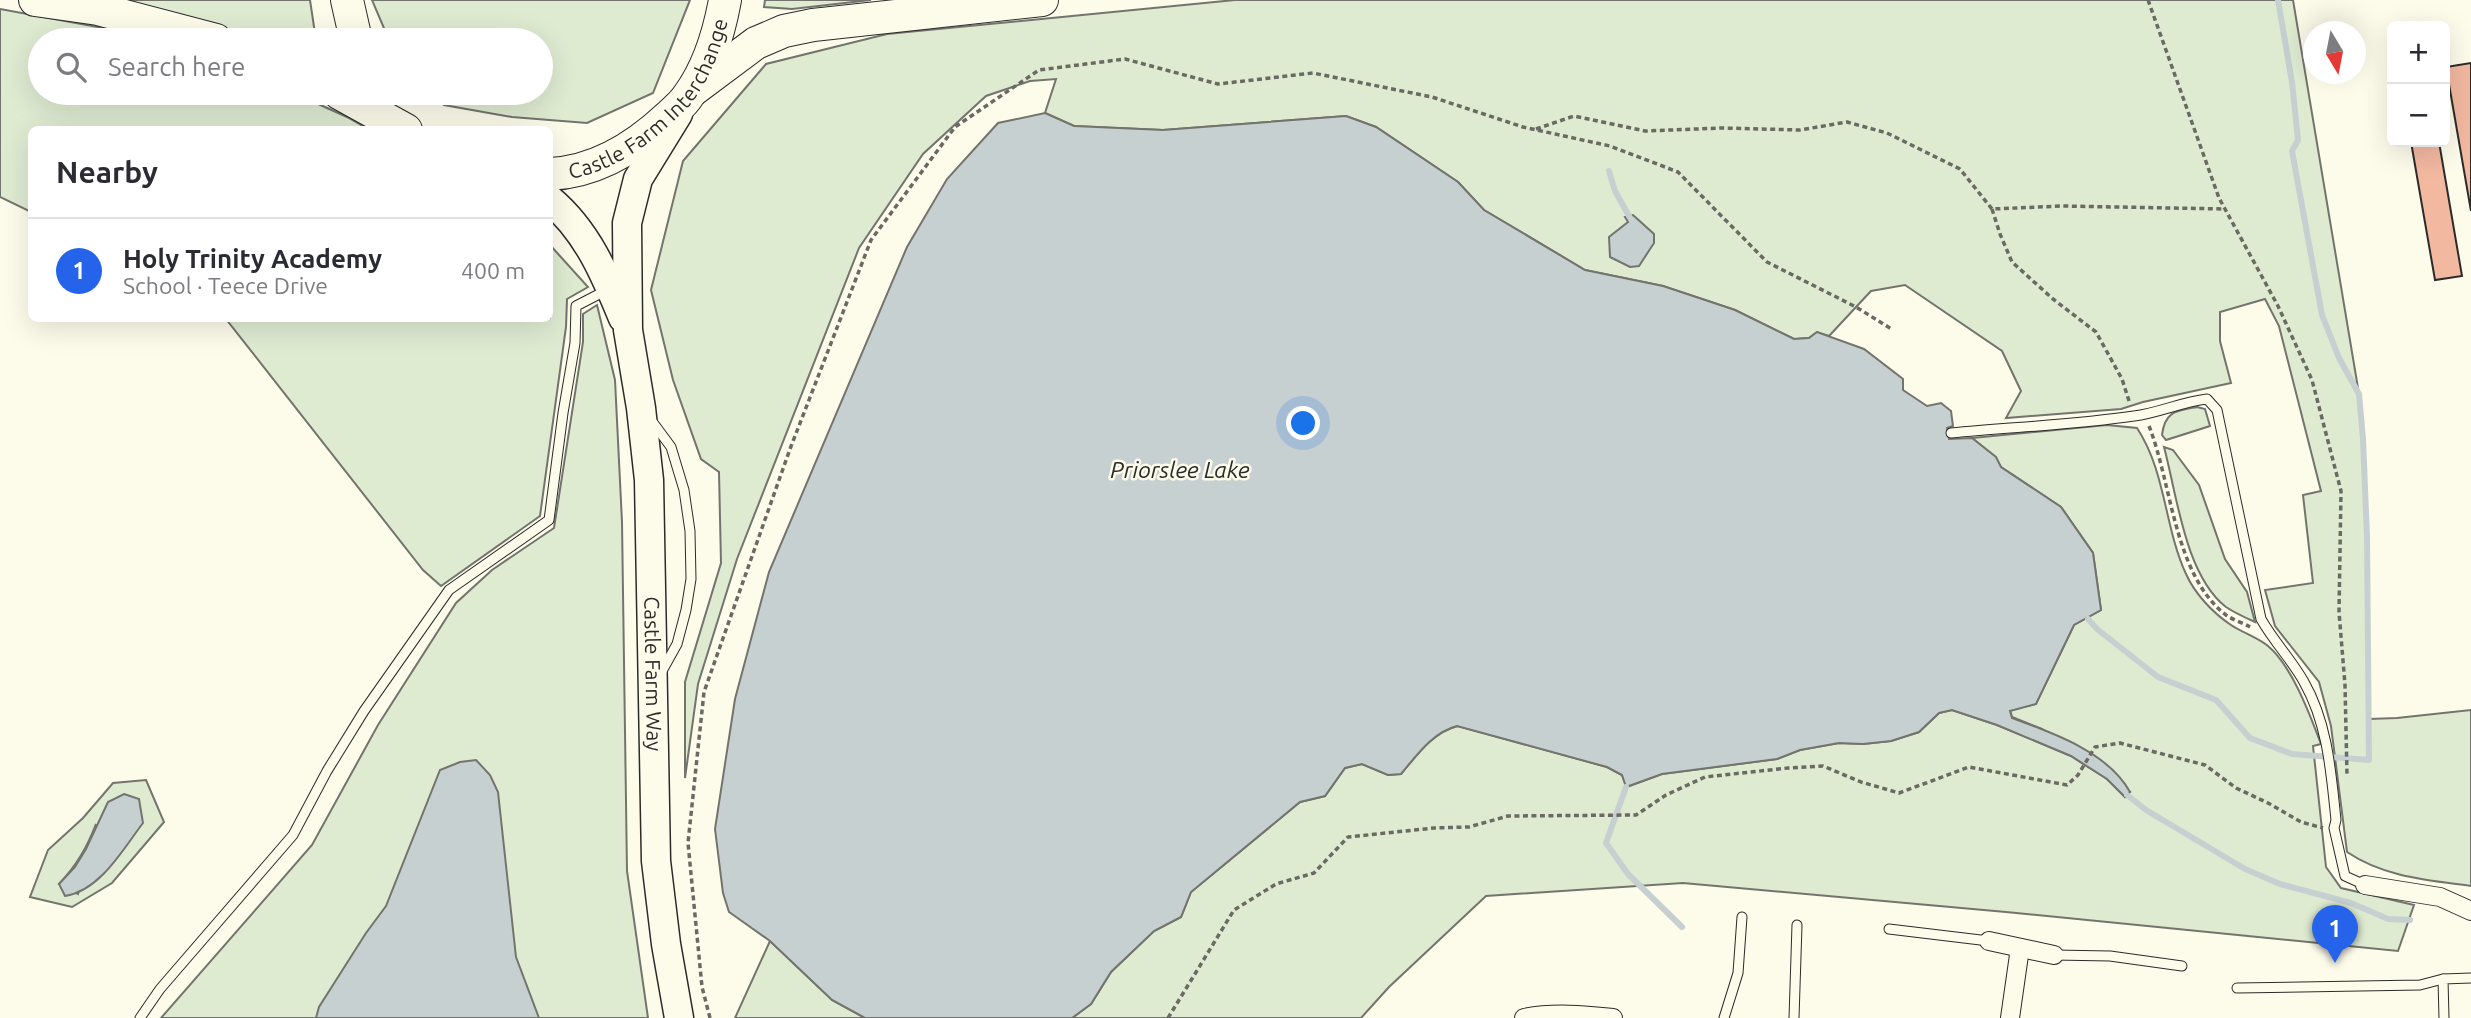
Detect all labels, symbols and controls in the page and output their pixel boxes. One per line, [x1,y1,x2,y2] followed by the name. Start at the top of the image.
[566,16,732,183] street label: Castle Farm Interchange
[2303,21,2366,84] north arrow
[2387,21,2450,147] map controls
[2387,21,2450,84] button: +
[28,28,553,105] search box
[52,48,90,86] icon: search
[108,52,245,81] text: Search here
[2387,84,2450,147] button: −
[56,155,158,189] text: Nearby
[123,244,382,273] text: Holy Trinity Academy
[73,258,85,283] text: 1
[461,258,525,283] text: 400 m
[123,273,328,298] text: School · Teece Drive
[1286,406,1320,440] your location
[1110,457,1250,482] water label: Priorslee Lake
[640,596,667,751] street label: Castle Farm Way
[2312,905,2358,963] pin: 1

